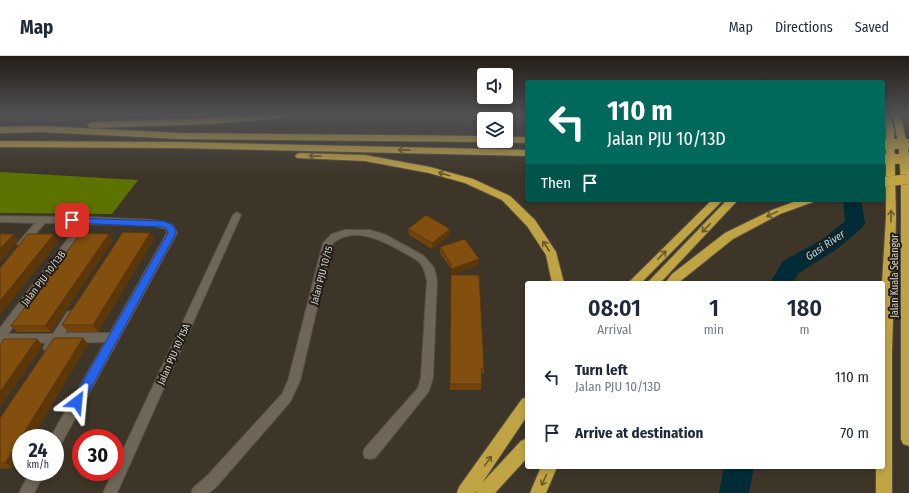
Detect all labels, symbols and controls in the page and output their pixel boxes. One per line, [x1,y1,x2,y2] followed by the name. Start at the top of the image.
[20,16,53,39] text: Map
[729,19,753,36] text: Map
[775,19,833,36] text: Directions
[855,19,889,36] text: Saved
[477,68,513,148] map controls
[477,68,513,104] button: sound
[607,94,673,127] text: 110 m
[541,96,593,148] icon: left
[477,112,513,148] button: layers
[607,128,726,150] text: Jalan PJU 10/13D
[398,146,411,154] one-way arrow
[309,153,322,160] one-way arrow
[437,170,450,177] one-way arrow
[579,172,601,194] icon: arrive
[541,174,571,192] text: Then
[55,203,89,237] pin
[61,209,83,231] icon: arrive
[887,210,895,223] one-way arrow
[767,211,779,218] one-way arrow
[701,223,711,233] one-way arrow
[803,227,848,263] water label: Gasi River
[889,234,901,318] street label: Jalan Kuala Selangor
[542,241,550,252] one-way arrow
[308,244,336,306] street label: Jalan PJU 10/15
[19,248,69,308] street label: Jalan PJU 10/13B
[657,250,667,260] one-way arrow
[588,294,641,322] text: 08:01
[709,294,719,322] text: 1
[787,294,822,322] text: 180
[155,321,193,387] street label: Jalan PJU 10/15A
[597,322,632,337] text: Arrival
[704,322,724,337] text: min
[799,322,809,337] text: m
[575,361,628,379] text: Turn left
[541,366,563,388] icon: left
[835,368,869,386] text: 110 m
[575,379,661,394] text: Jalan PJU 10/13D
[56,381,98,423] position arrow
[541,422,563,444] icon: arrive
[575,424,703,442] text: Arrive at destination
[840,424,869,442] text: 70 m
[72,429,124,481] speed limit sign: 30
[28,438,48,462] text: 24
[484,456,492,467] one-way arrow
[27,459,49,471] text: km/h
[539,474,547,486] one-way arrow

